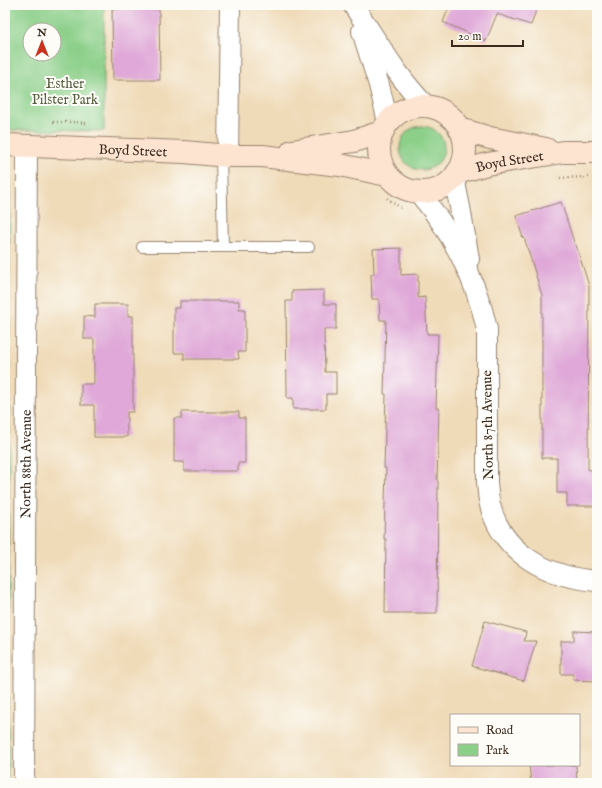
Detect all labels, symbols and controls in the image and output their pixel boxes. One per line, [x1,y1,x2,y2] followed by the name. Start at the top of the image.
[22,22,62,62] north arrow
[452,22,523,48] scale bar
[36,26,47,40] text: N
[458,29,481,44] text: 20 m
[32,75,99,109] park label: Esther Pilster Park
[98,141,168,161] street label: Boyd Street
[474,147,545,177] street label: Boyd Street
[478,369,498,480] street label: North 87th Avenue
[17,409,36,518] street label: North 88th Avenue
[450,714,580,766] legend
[486,723,514,738] text: Road
[486,743,509,758] text: Park

